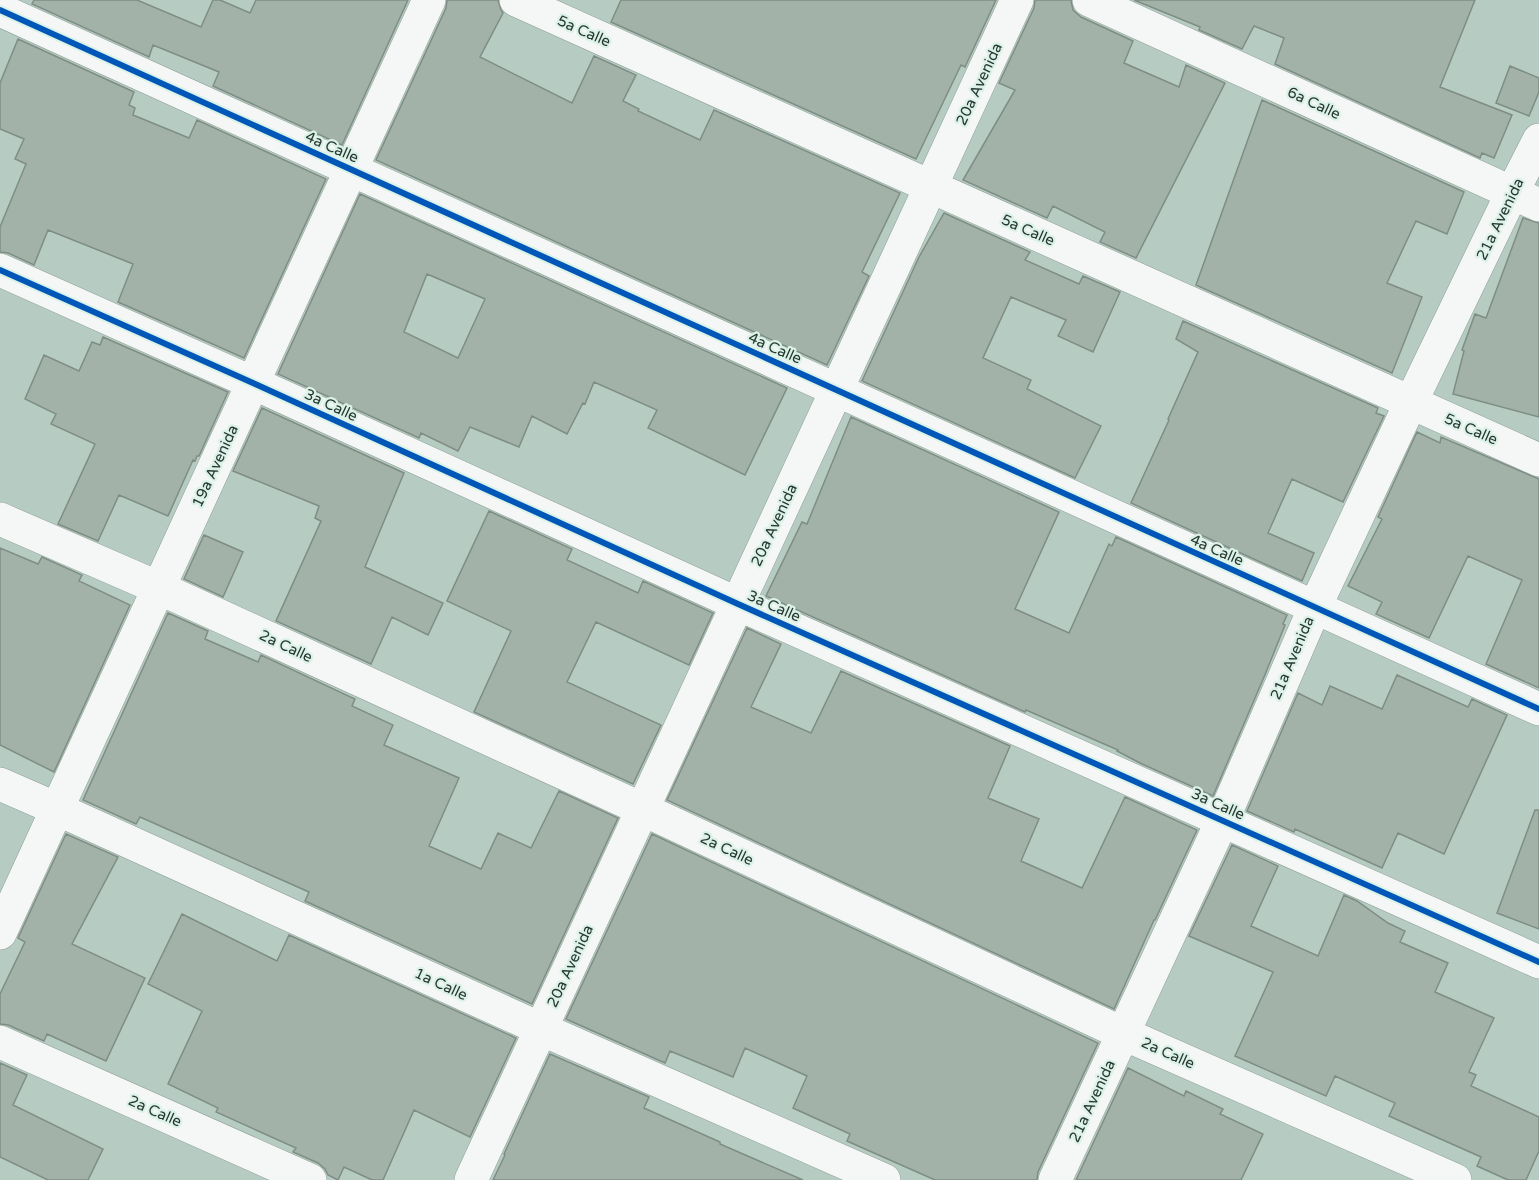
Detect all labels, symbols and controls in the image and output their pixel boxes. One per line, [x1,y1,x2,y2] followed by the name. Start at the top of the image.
[554,11,614,51] street label: 5a Calle
[952,40,1006,128] street label: 20a Avenida
[1285,83,1343,123] street label: 6a Calle
[302,127,362,167] street label: 4a Calle
[1472,175,1528,263] street label: 21a Avenida
[998,210,1058,250] street label: 5a Calle
[745,328,805,368] street label: 4a Calle
[302,385,360,425] street label: 3a Calle
[1441,409,1501,449] street label: 5a Calle
[188,422,242,510] street label: 19a Avenida
[747,481,801,569] street label: 20a Avenida
[1187,530,1247,570] street label: 4a Calle
[744,586,804,626] street label: 3a Calle
[1266,614,1318,702] street label: 21a Avenida
[257,626,315,666] street label: 2a Calle
[1188,784,1248,824] street label: 3a Calle
[698,829,756,869] street label: 2a Calle
[543,922,597,1010] street label: 20a Avenida
[412,964,470,1004] street label: 1a Calle
[1138,1033,1198,1073] street label: 2a Calle
[1065,1057,1119,1145] street label: 21a Avenida
[125,1091,185,1131] street label: 2a Calle

